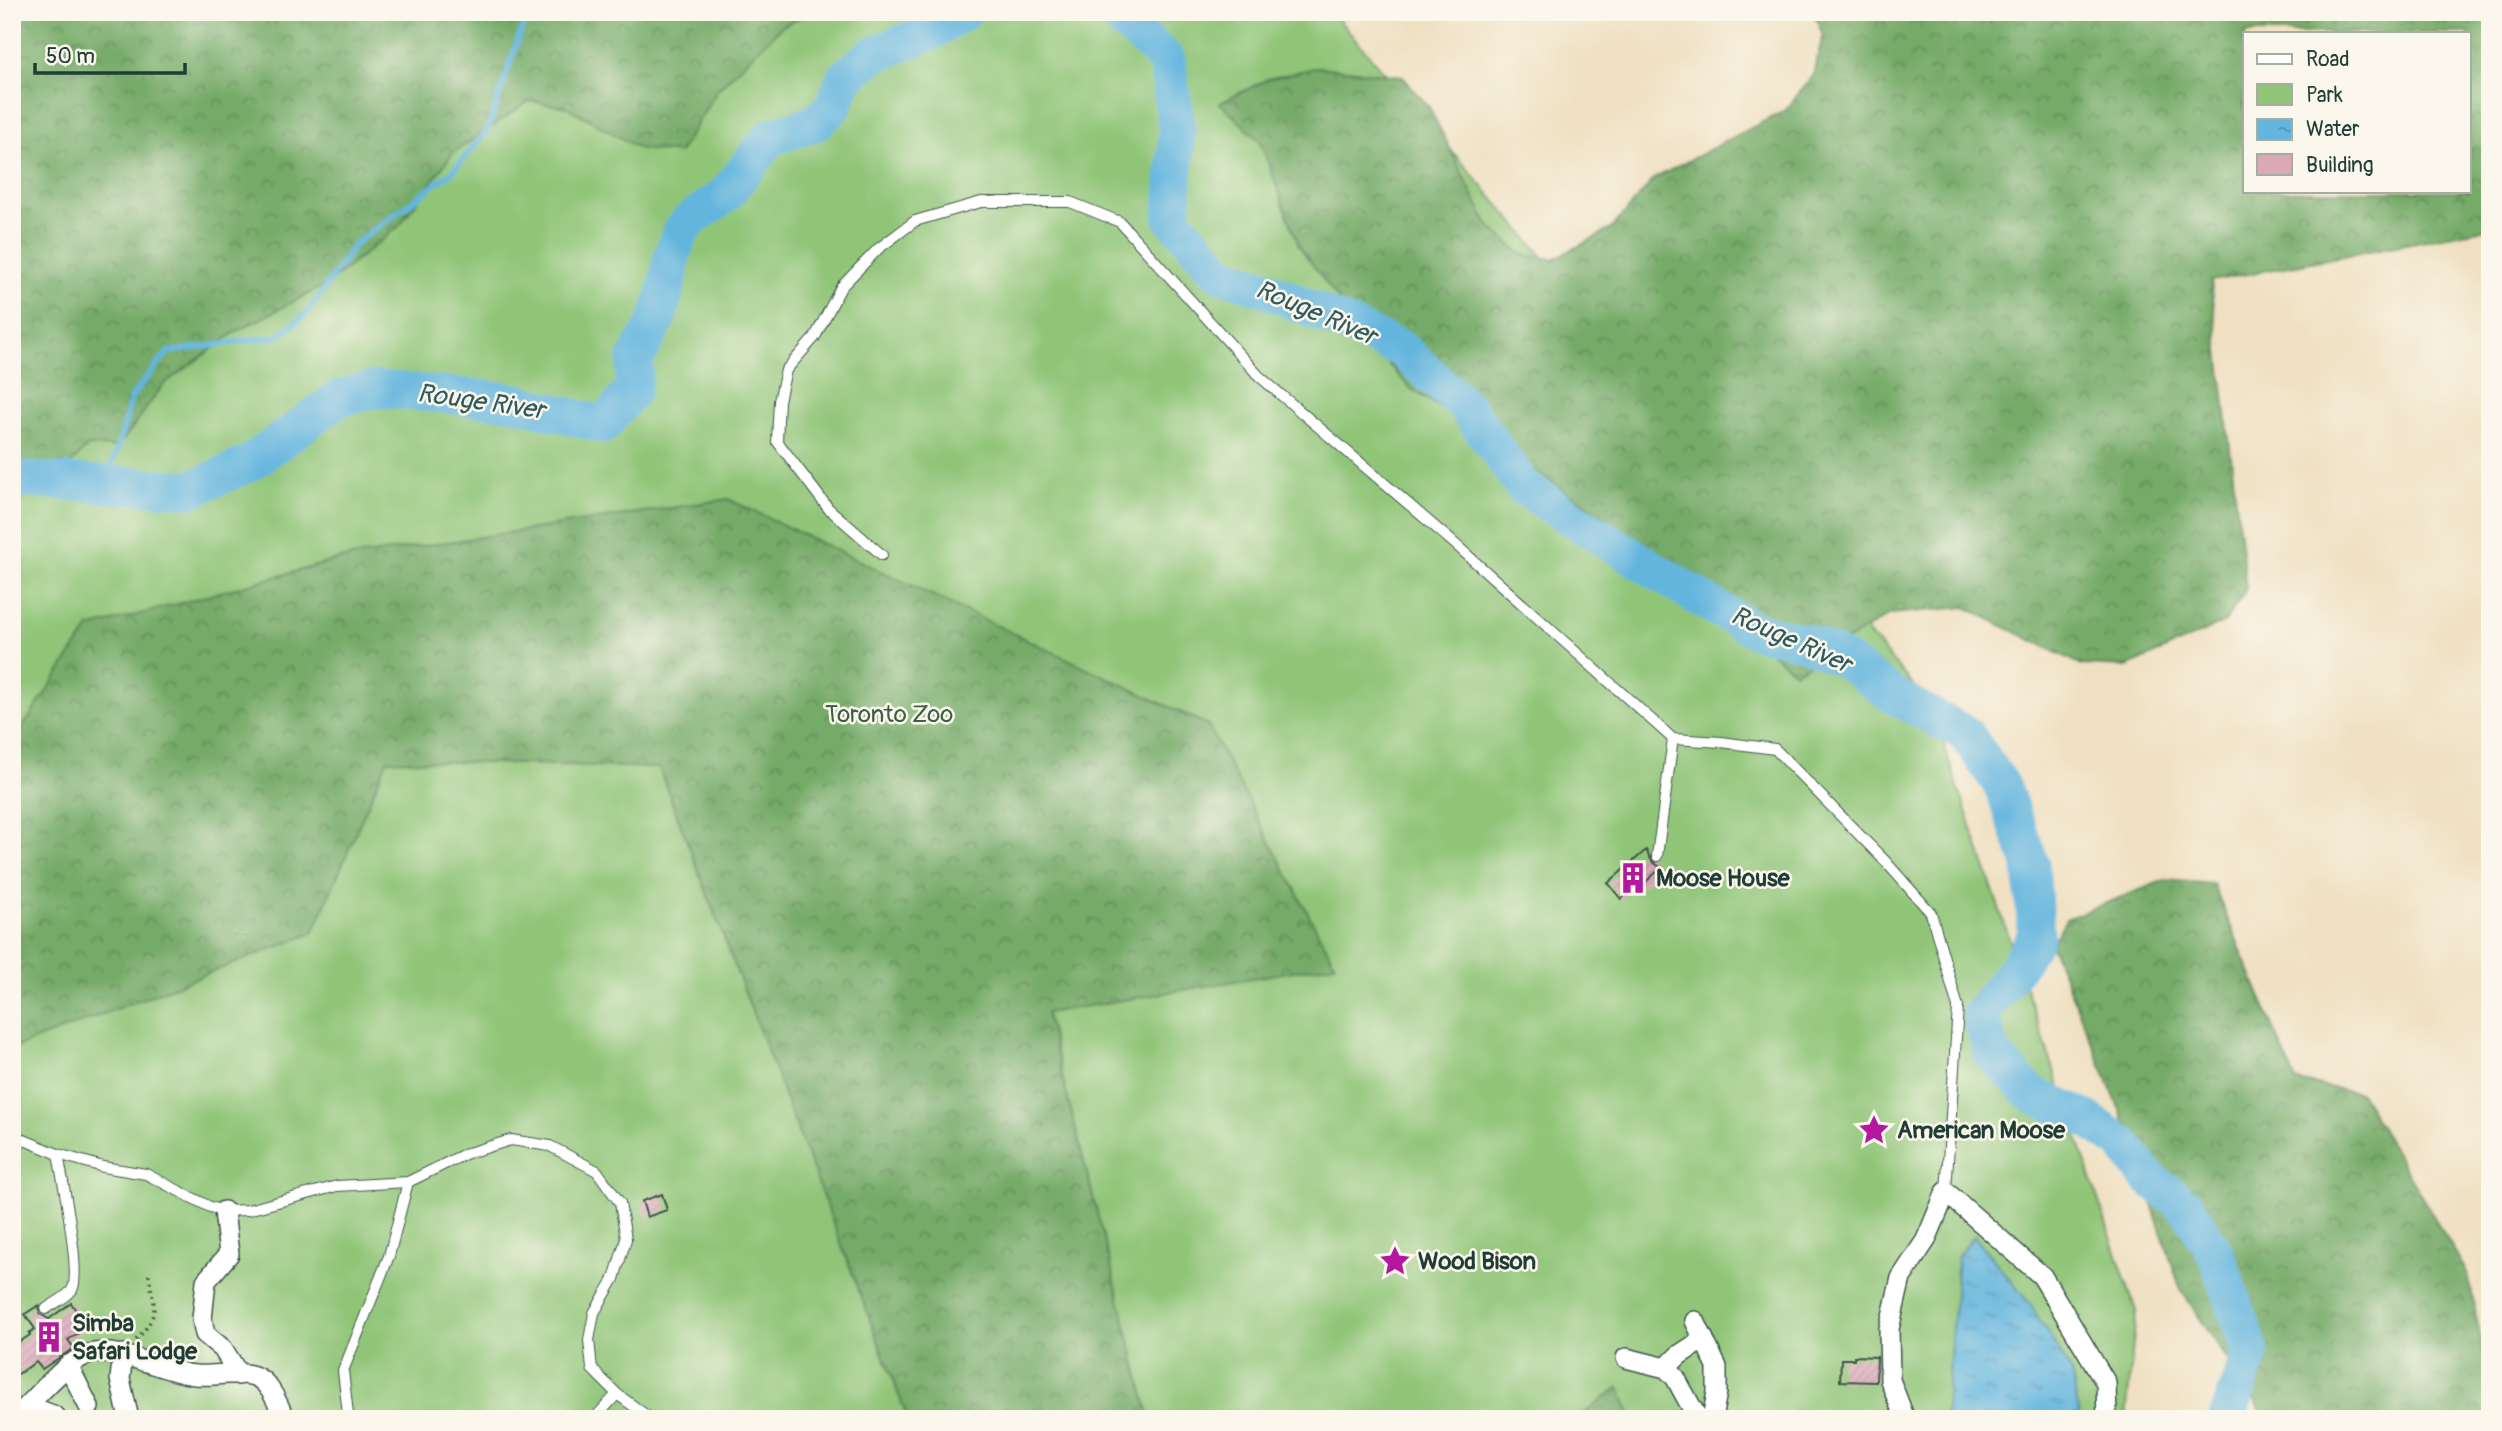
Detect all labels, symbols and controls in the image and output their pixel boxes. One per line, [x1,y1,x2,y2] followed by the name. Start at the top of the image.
[35,32,186,76] scale bar
[2243,32,2470,192] legend
[46,43,95,70] text: 50 m
[2306,46,2350,73] text: Road
[2306,82,2343,109] text: Park
[2306,116,2360,143] text: Water
[2306,152,2373,179] text: Building
[1251,273,1385,354] water label: Rouge River
[415,377,550,427] water label: Rouge River
[1726,599,1859,682] water label: Rouge River
[825,700,953,729] park label: Toronto Zoo
[1616,861,1650,895] building icon: Moose House
[1656,864,1791,893] place label: Moose House
[1857,1113,1891,1147] place icon: American Moose
[1897,1116,2066,1145] place label: American Moose
[1378,1244,1412,1278] place icon: Wood Bison
[1418,1247,1536,1276] place label: Wood Bison
[72,1309,198,1366] place label: Simba Safari Lodge
[32,1320,66,1354] building icon: Simba Safari Lodge

